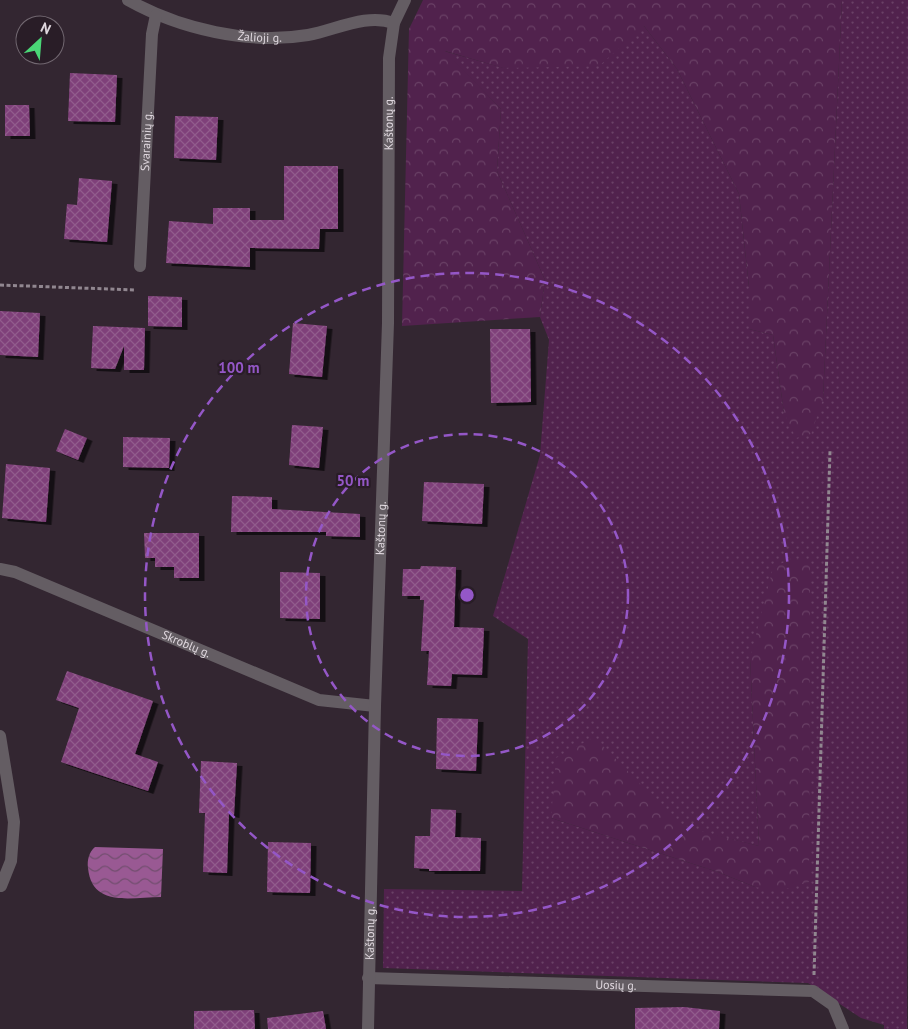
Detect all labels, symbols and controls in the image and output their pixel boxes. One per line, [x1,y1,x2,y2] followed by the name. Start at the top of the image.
[15,15,65,65] north arrow
[38,18,54,38] text: N
[237,28,282,45] street label: Žalioji g.
[381,96,396,150] street label: Kaštonų g.
[137,111,155,171] street label: Svarainių g.
[218,358,260,377] text: 100 m
[337,471,369,490] text: 50 m
[372,501,389,555] street label: Kaštonų g.
[458,586,476,604] centre of rings
[160,627,213,660] street label: Skroblų g.
[362,906,378,960] street label: Kaštonų g.
[595,977,637,993] street label: Uosių g.

